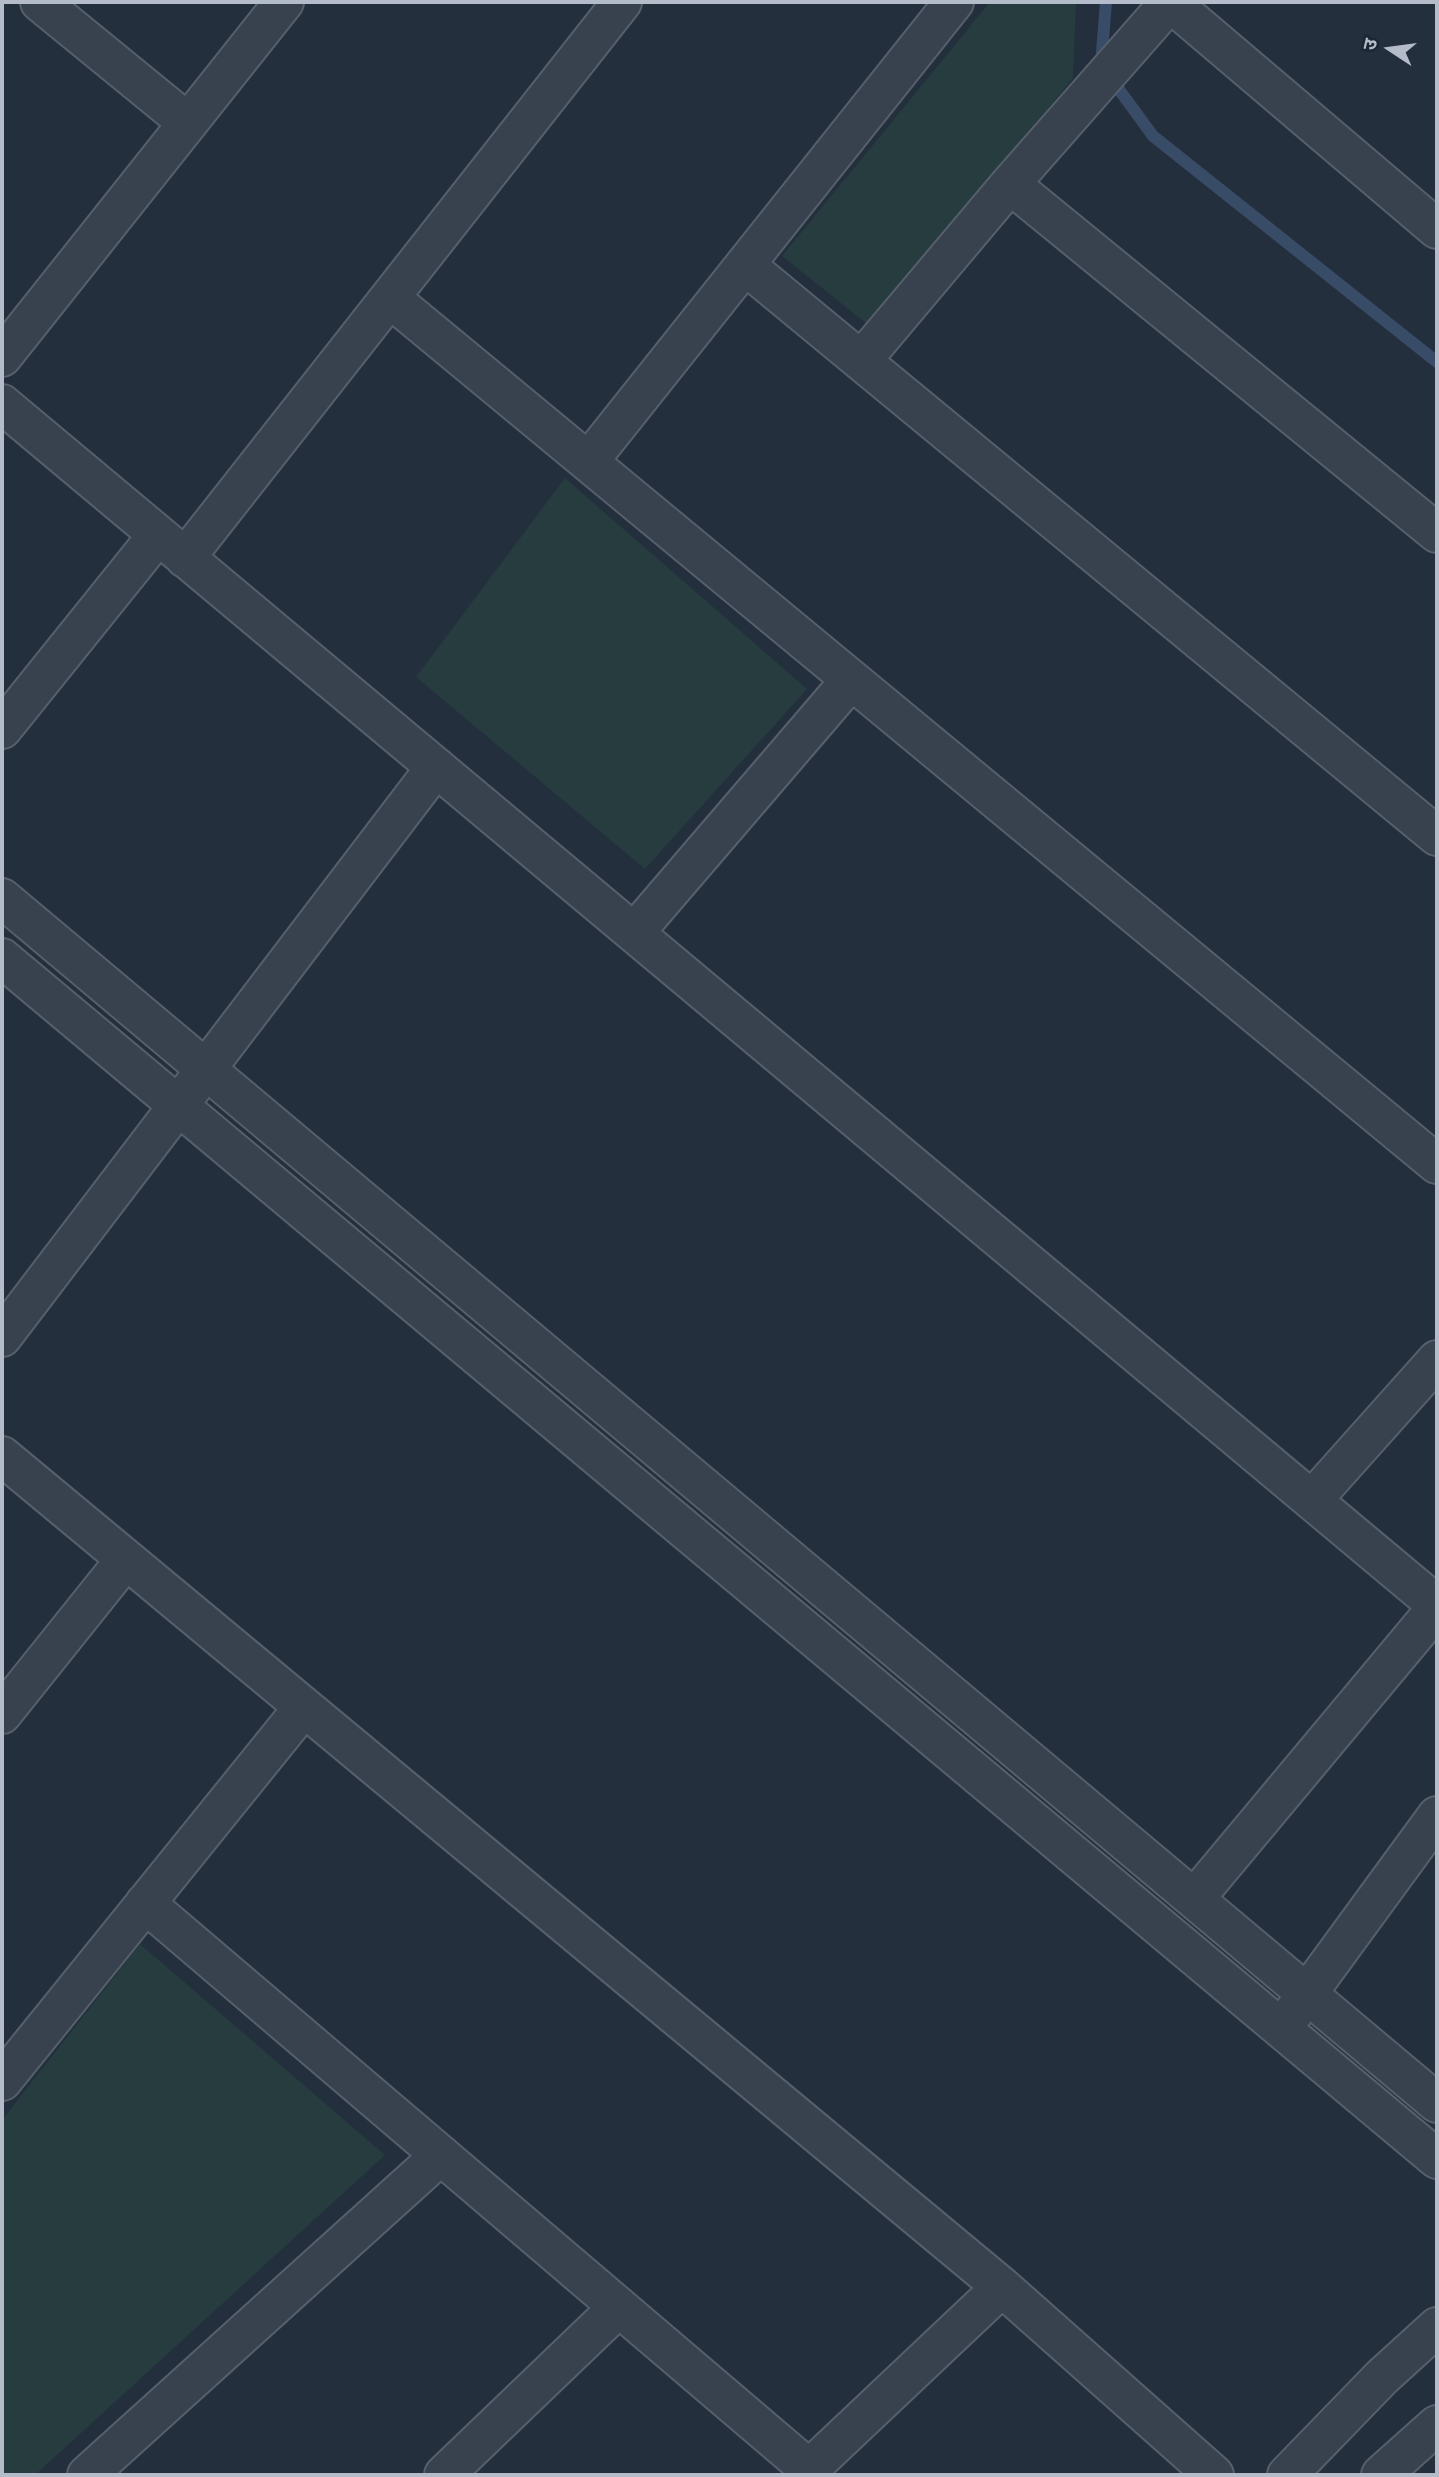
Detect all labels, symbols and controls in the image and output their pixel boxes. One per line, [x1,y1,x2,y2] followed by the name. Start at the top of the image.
[1355,14,1425,84] north arrow
[1357,36,1382,52] text: उ

